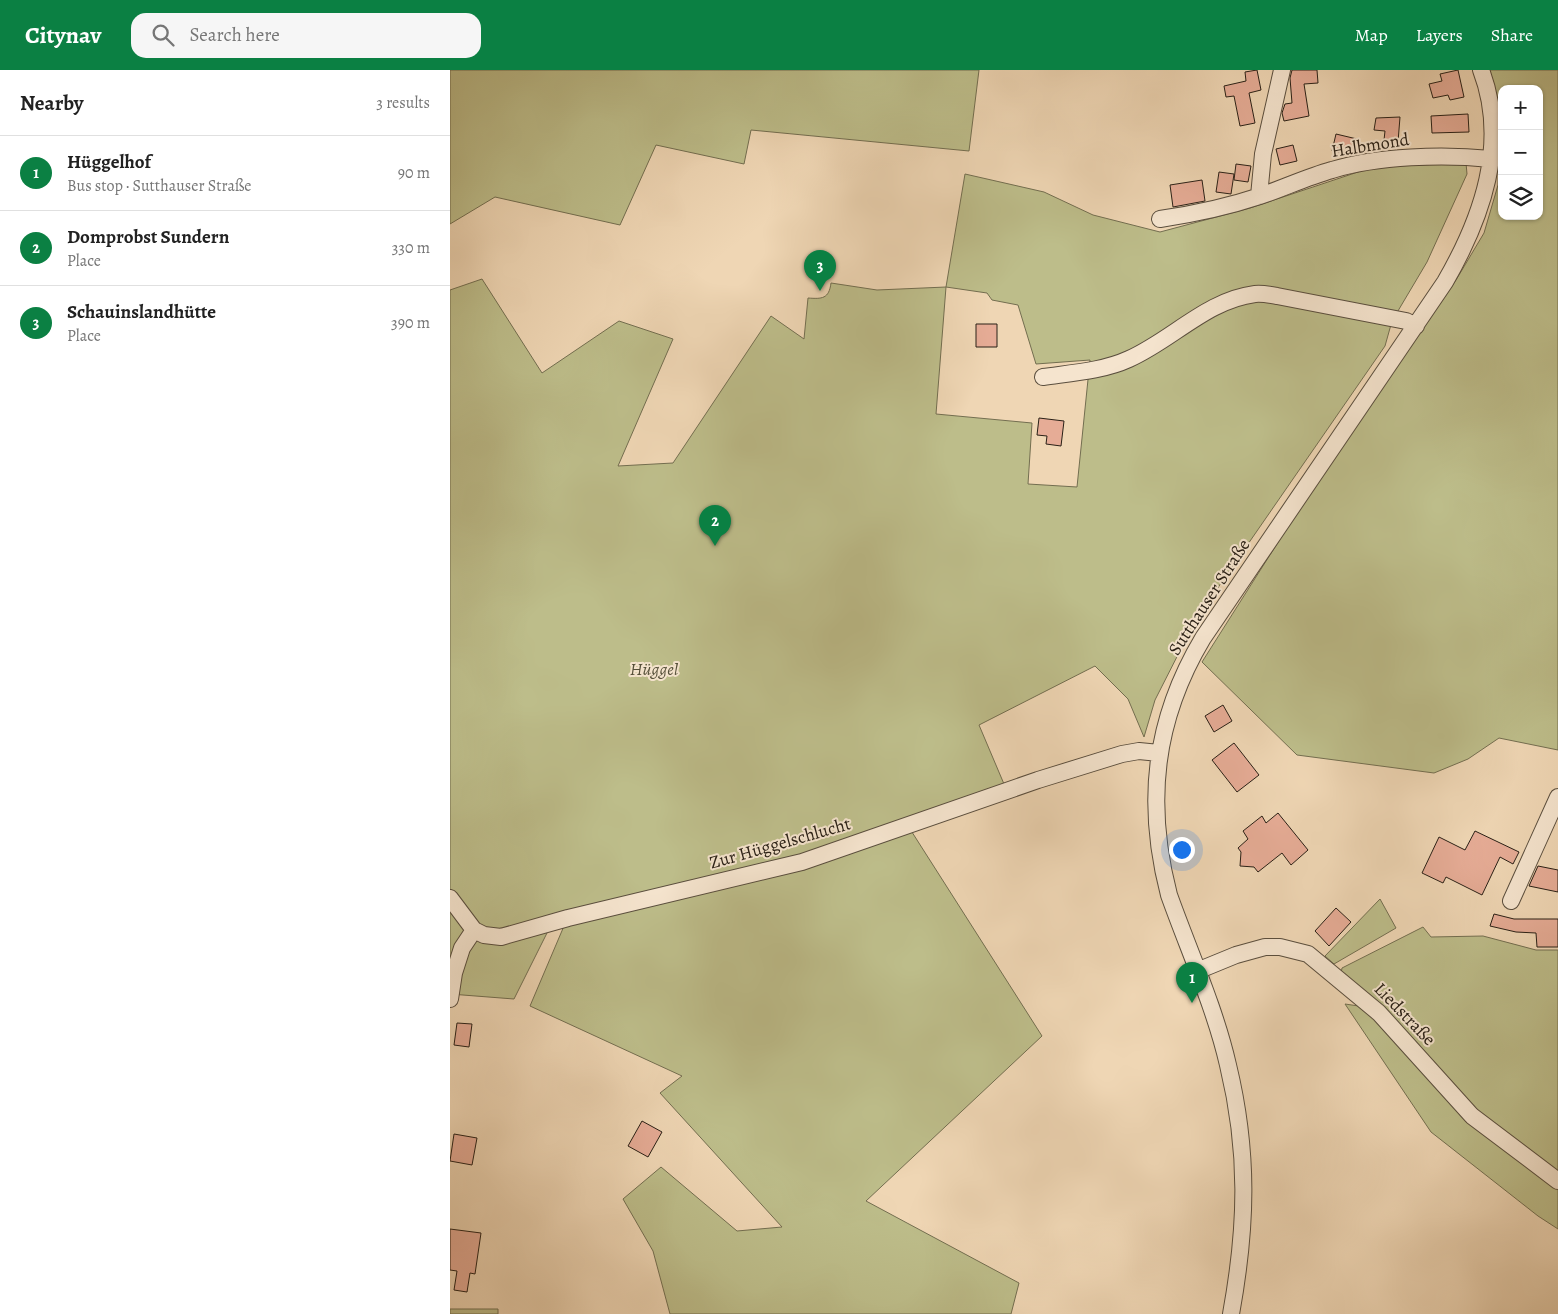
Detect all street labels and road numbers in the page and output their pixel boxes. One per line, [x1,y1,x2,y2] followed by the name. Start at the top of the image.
[1329,127,1411,163] street label: Halbmond
[1162,534,1256,660] street label: Sutthauser Straße
[707,811,853,875] street label: Zur Hüggelschlucht
[1369,977,1441,1051] street label: Liedstraße

